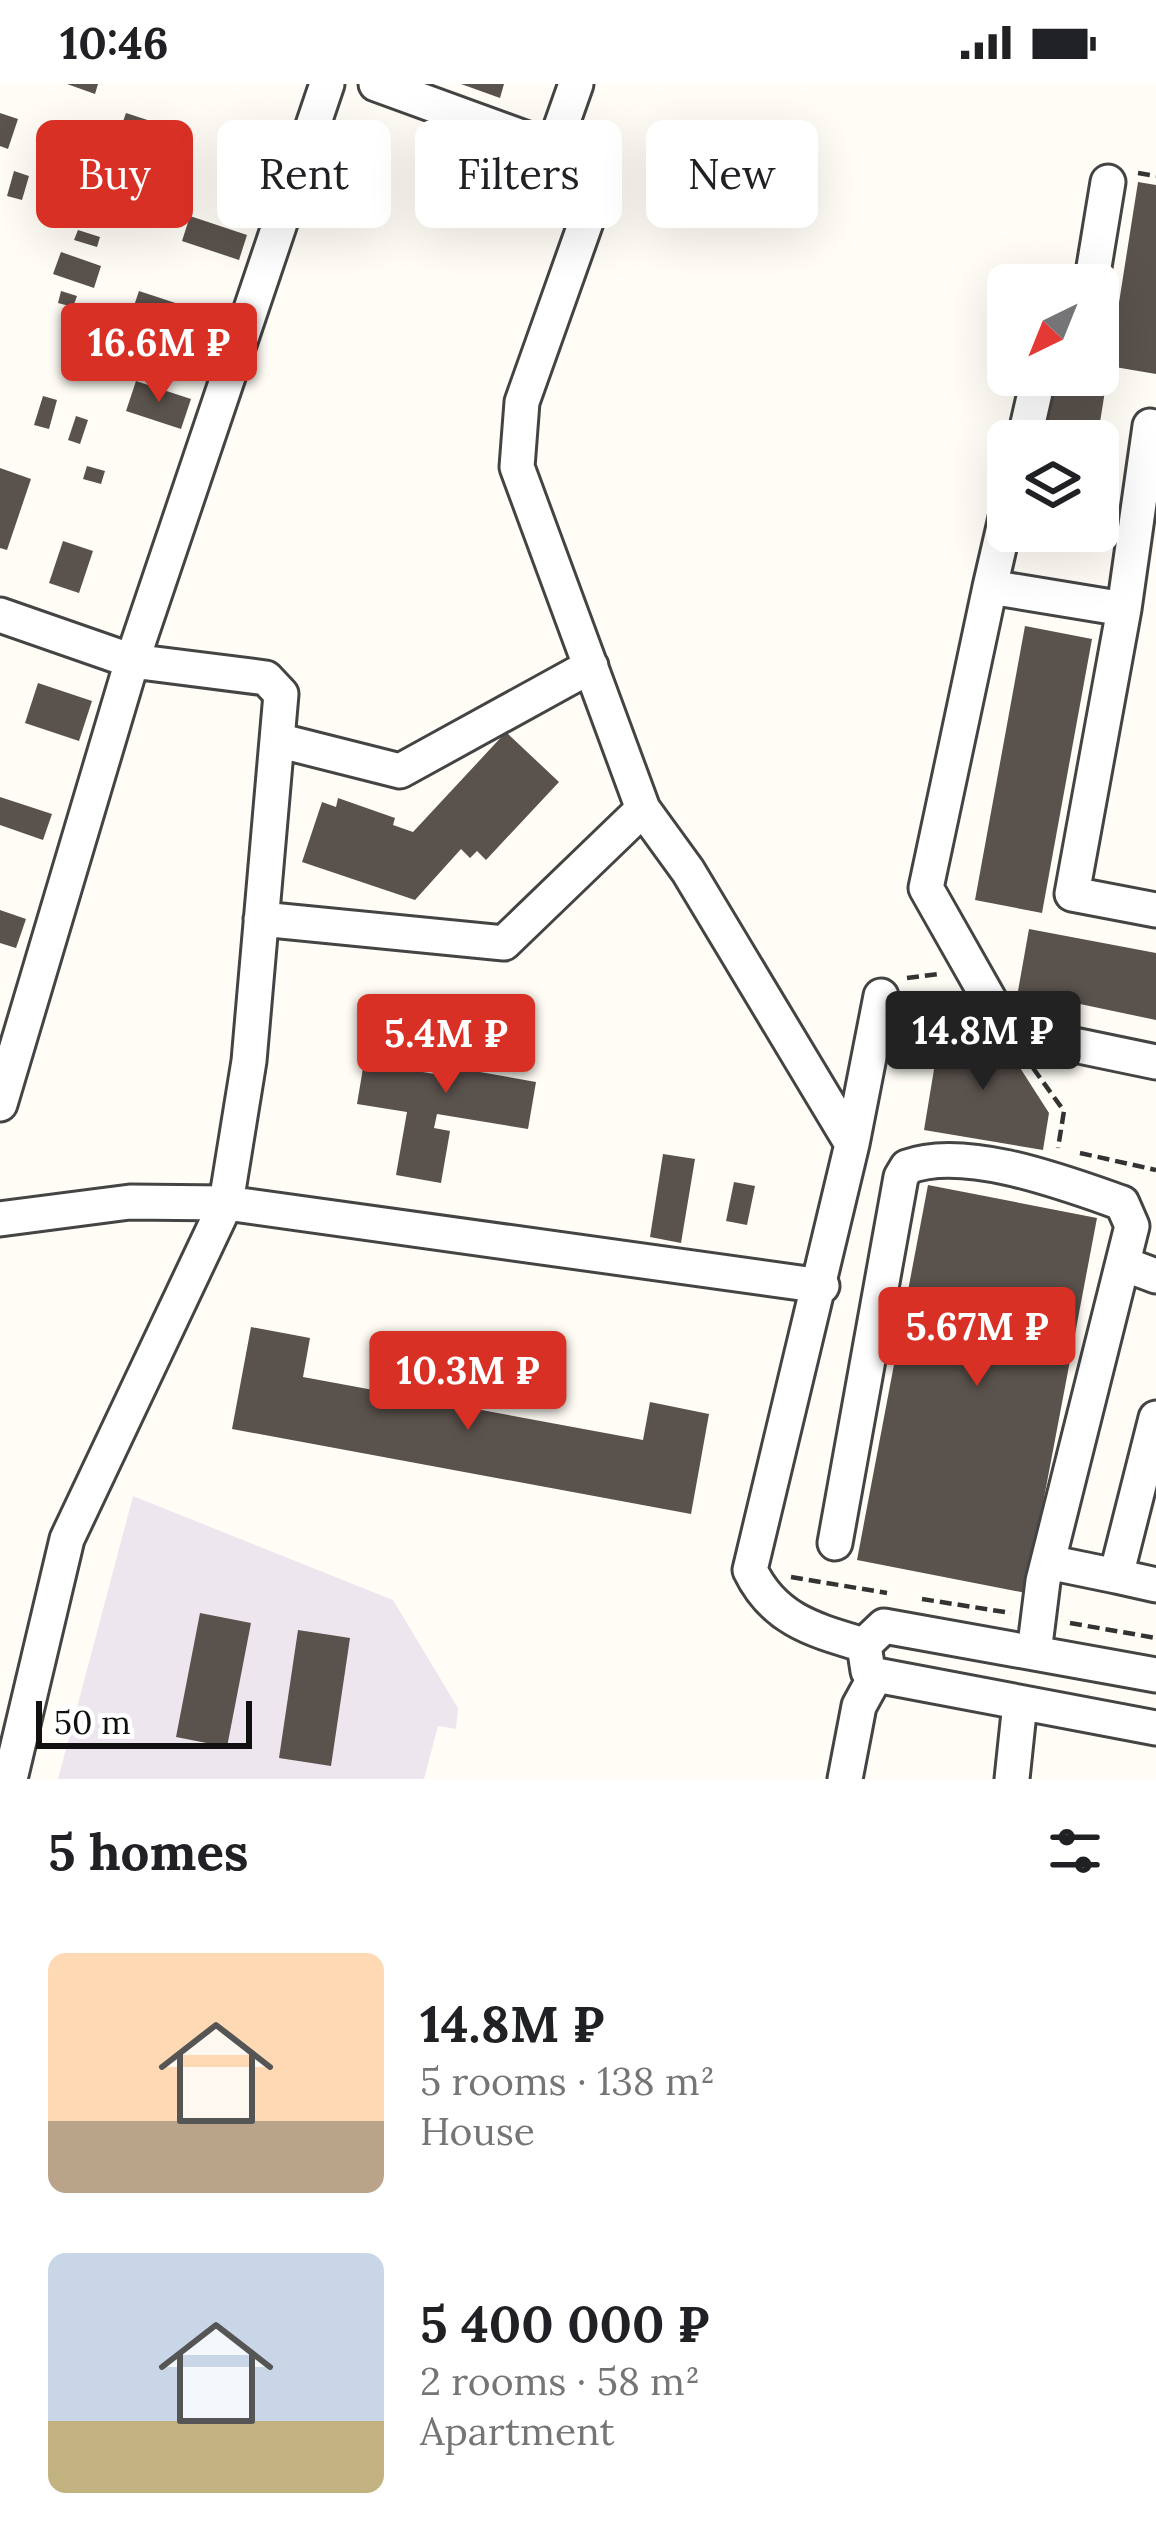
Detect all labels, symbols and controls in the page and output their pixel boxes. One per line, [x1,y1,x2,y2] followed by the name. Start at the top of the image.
[60,14,169,71] text: 10:46
[36,120,193,228] chip: Buy
[217,120,391,228] chip: Rent
[415,120,622,228] chip: Filters
[646,120,818,228] chip: New
[987,264,1119,396] north arrow
[987,264,1119,552] map controls
[48,303,270,405] pin: 16.6M ₽
[88,317,230,367] text: 16.6M ₽
[987,420,1119,552] button: layers
[872,991,1094,1093] pin: 14.8M ₽
[348,994,544,1096] pin: 5.4M ₽
[913,1005,1053,1055] text: 14.8M ₽
[384,1008,508,1058] text: 5.4M ₽
[866,1287,1088,1389] pin: 5.67M ₽
[905,1301,1049,1351] text: 5.67M ₽
[357,1331,579,1433] pin: 10.3M ₽
[396,1345,540,1395] text: 10.3M ₽
[36,1695,252,1748] scale bar
[54,1701,131,1743] text: 50 m
[1042,1818,1108,1884] icon: filters
[48,1819,249,1884] text: 5 homes
[420,1991,604,2056] text: 14.8M ₽
[144,2001,288,2145] icon: home
[420,2056,715,2106] text: 5 rooms · 138 m²
[420,2106,535,2156] text: House
[420,2291,709,2356] text: 5 400 000 ₽
[144,2301,288,2445] icon: home
[420,2356,700,2406] text: 2 rooms · 58 m²
[420,2406,615,2456] text: Apartment

